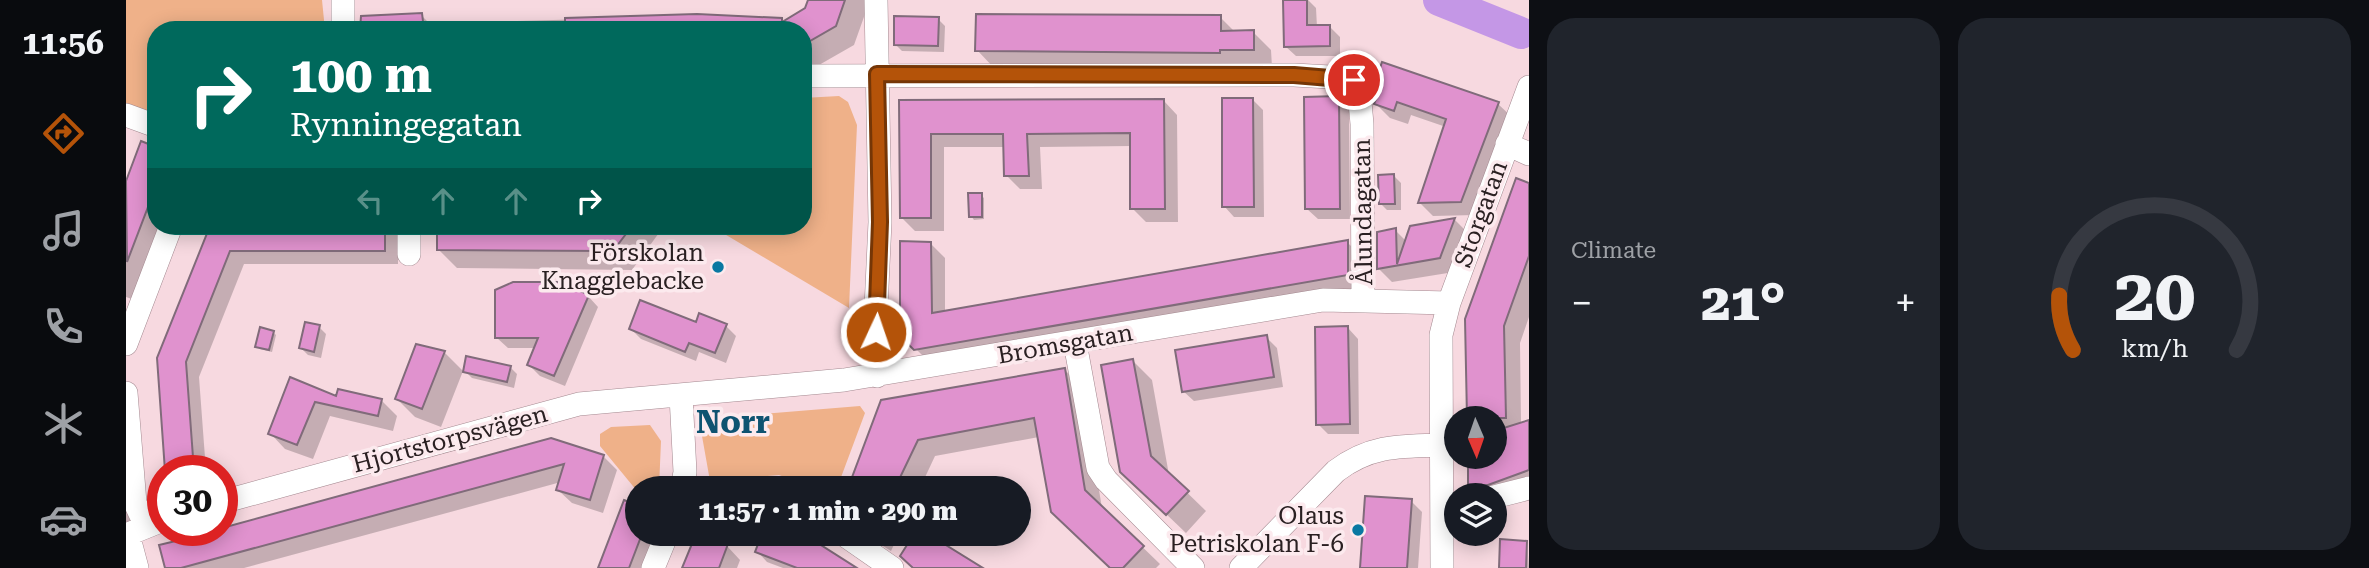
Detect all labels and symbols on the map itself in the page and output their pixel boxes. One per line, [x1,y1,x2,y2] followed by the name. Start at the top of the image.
[1324,50,1384,110] pin
[1346,138,1378,286] street label: Ålundagatan
[1449,157,1513,271] street label: Storgatan
[541,239,704,295] place label: Förskolan Knagglebacke
[710,259,726,275] marker: Förskolan Knagglebacke
[839,295,913,369] position arrow
[995,318,1135,370] street label: Bromsgatan
[349,399,551,479] street label: Hjortstorpsvägen
[696,403,770,441] district label: Norr
[1444,406,1507,469] north arrow
[147,455,238,546] speed limit sign: 30
[1169,502,1344,558] place label: Olaus Petriskolan F-6
[1350,522,1366,538] marker: Olaus Petriskolan F-6

